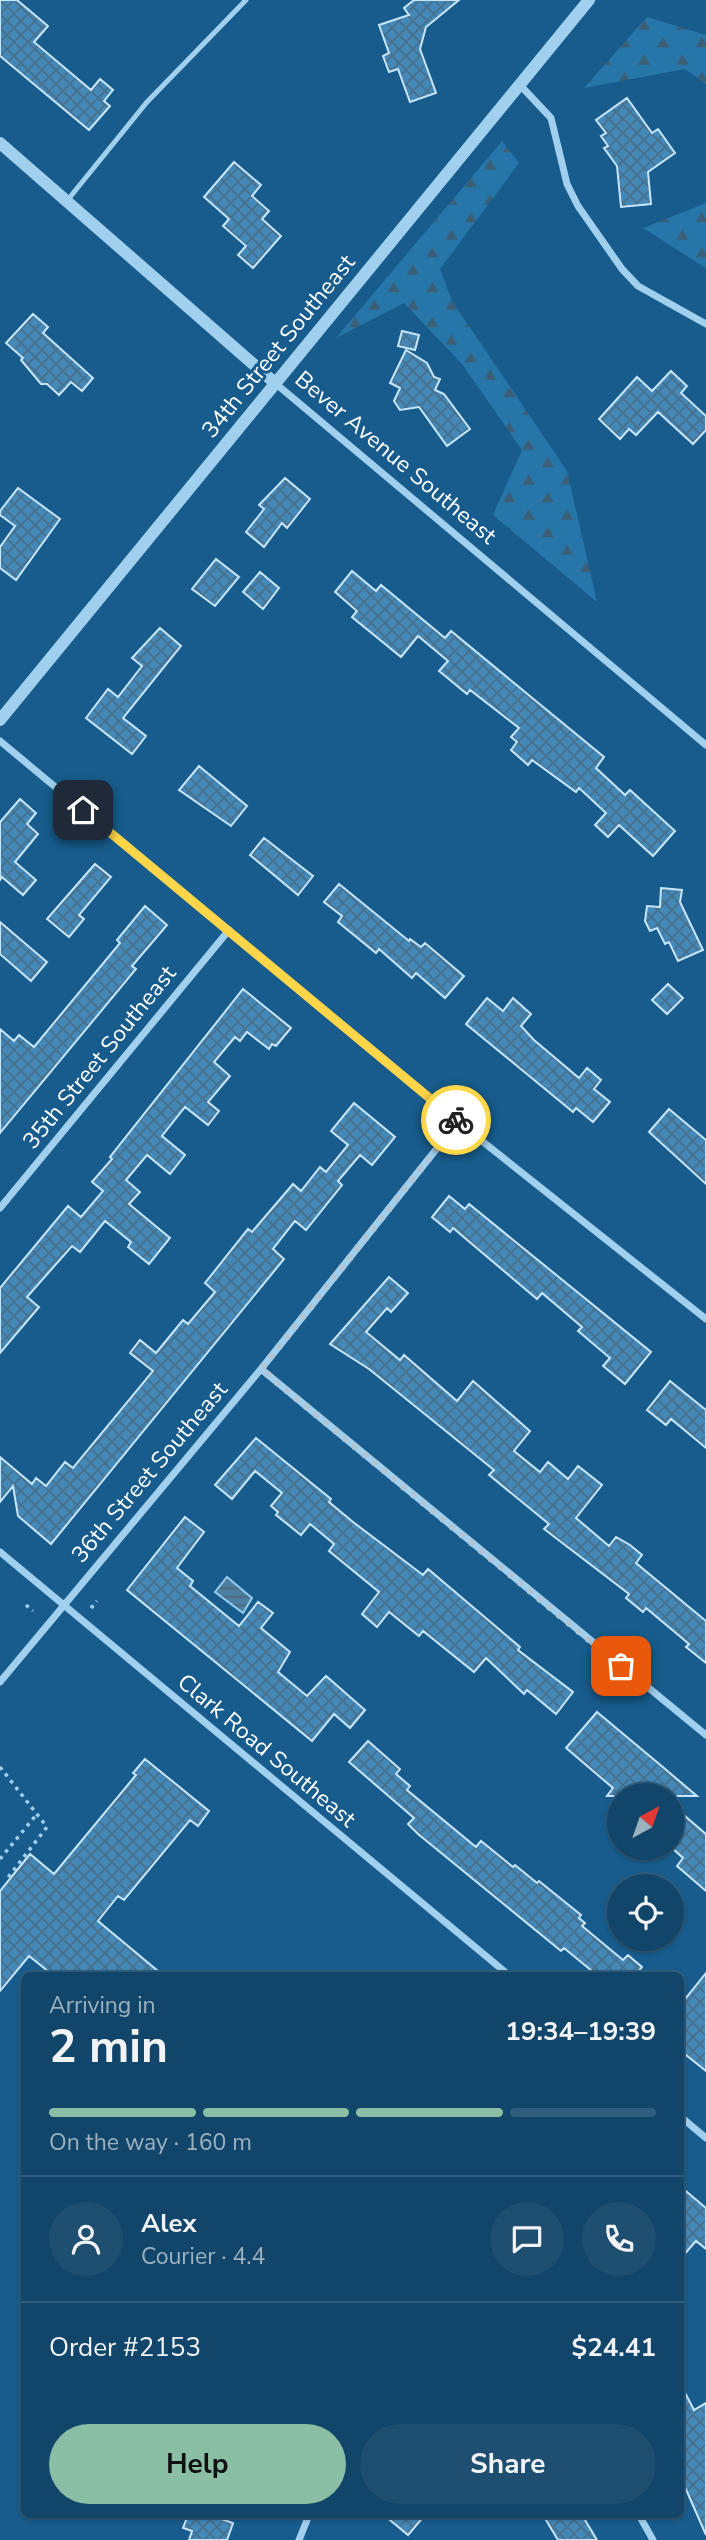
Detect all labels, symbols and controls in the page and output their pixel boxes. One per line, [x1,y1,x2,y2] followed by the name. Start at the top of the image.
[195,247,363,445] street label: 34th Street Southeast
[288,364,504,552] street label: Bever Avenue Southeast
[53,780,113,840] pin
[64,791,102,829] icon: home
[16,958,184,1156] street label: 35th Street Southeast
[421,1085,491,1155] courier
[437,1101,475,1139] icon: bike
[64,1374,235,1569] street label: 36th Street Southeast
[591,1636,651,1696] pin
[602,1647,640,1685] icon: bag
[171,1667,363,1835] street label: Clark Road Southeast
[607,1783,684,1860] north arrow
[607,1783,684,1951] map controls
[607,1874,684,1951] button: locate
[49,1990,156,2021] text: Arriving in
[505,2014,656,2049] text: 19:34–19:39
[49,2015,168,2078] text: 2 min
[49,2127,252,2158] text: On the way · 160 m
[49,2202,123,2276] button: person
[490,2202,564,2276] button: chat
[582,2202,656,2276] button: phone
[141,2206,197,2241] text: Alex
[141,2241,265,2272] text: Courier · 4.4
[49,2330,201,2365] text: Order #2153
[572,2330,656,2365] text: $24.41
[49,2424,346,2504] button: Help
[360,2424,656,2504] button: Share

